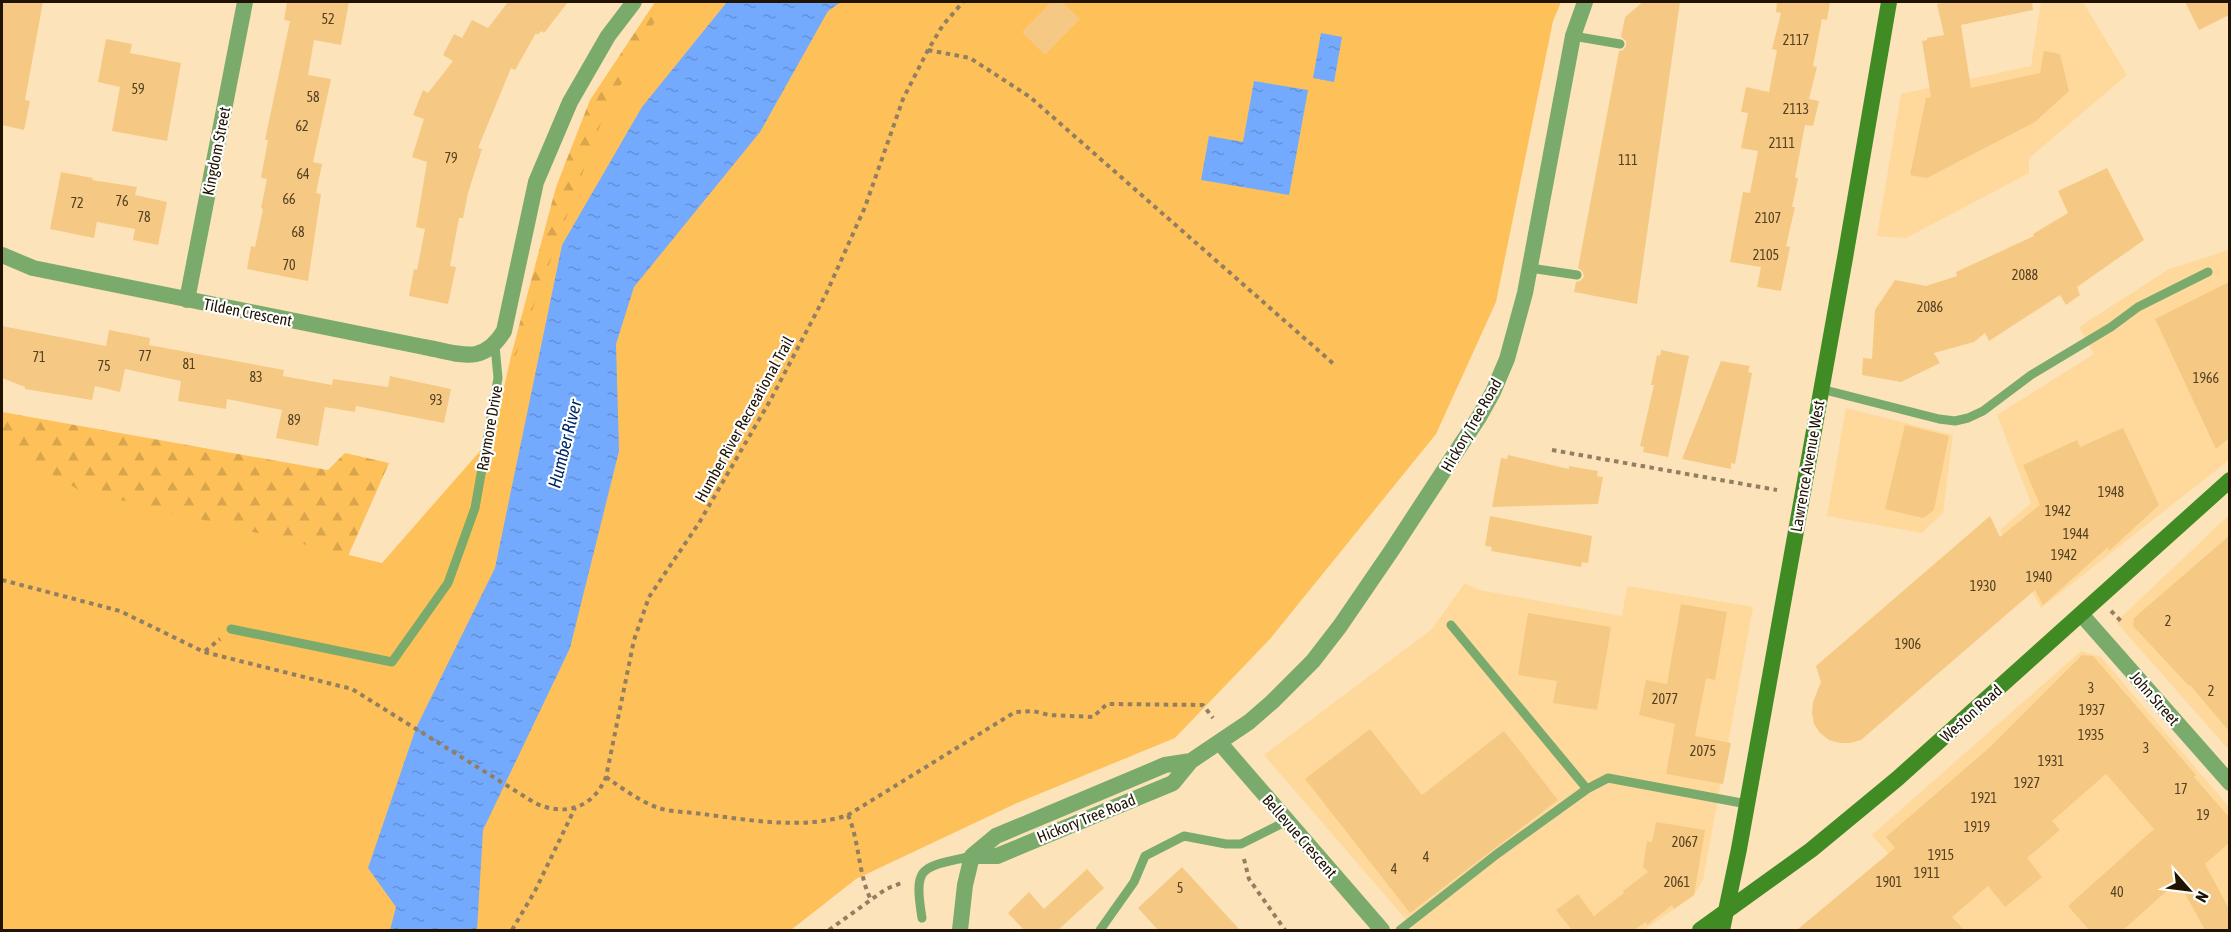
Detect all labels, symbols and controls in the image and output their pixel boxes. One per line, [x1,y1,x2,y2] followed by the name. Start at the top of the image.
[321,11,335,27] house number: 52
[1783,32,1809,48] house number: 2117
[131,81,145,97] house number: 59
[306,89,320,105] house number: 58
[1783,101,1809,117] house number: 2113
[199,105,234,197] street label: Kingdom Street
[295,118,309,134] house number: 62
[1769,135,1795,151] house number: 2111
[444,150,458,166] house number: 79
[1618,152,1638,168] house number: 111
[296,166,310,182] house number: 64
[282,191,296,207] house number: 66
[115,193,129,209] house number: 76
[70,195,84,211] house number: 72
[137,209,151,225] house number: 78
[1755,210,1781,226] house number: 2107
[291,224,305,240] house number: 68
[1753,247,1779,263] house number: 2105
[282,257,296,273] house number: 70
[2012,267,2039,283] house number: 2088
[202,295,294,329] street label: Tilden Crescent
[1917,299,1944,315] house number: 2086
[691,332,797,505] street label: Humber River Recreational Trail
[138,348,152,364] house number: 77
[32,349,46,365] house number: 71
[182,356,196,372] house number: 81
[97,358,111,374] house number: 75
[249,369,263,385] house number: 83
[2193,370,2220,386] house number: 1966
[1437,375,1506,475] street label: Hickory Tree Road
[473,384,506,472] street label: Raymore Drive
[429,392,443,408] house number: 93
[543,397,586,490] water label: Humber River
[1787,398,1828,533] street label: Lawrence Avenue West
[287,412,301,428] house number: 89
[2098,484,2125,500] house number: 1948
[2045,503,2071,519] house number: 1942
[2063,526,2090,542] house number: 1944
[2051,547,2077,563] house number: 1942
[2026,569,2053,585] house number: 1940
[1970,578,1997,594] house number: 1930
[2165,613,2171,629] house number: 2
[1895,636,1922,652] house number: 1906
[2127,667,2184,729] street label: John Street
[2088,680,2094,696] house number: 3
[1937,681,2005,745] street label: Weston Road
[2208,683,2214,699] house number: 2
[1652,691,1678,707] house number: 2077
[2079,702,2105,718] house number: 1937
[2078,727,2104,743] house number: 1935
[2143,740,2149,756] house number: 3
[1690,743,1716,759] house number: 2075
[2038,753,2064,769] house number: 1931
[2014,775,2040,791] house number: 1927
[2174,781,2188,797] house number: 17
[1034,790,1138,847] street label: Hickory Tree Road
[1971,790,1997,806] house number: 1921
[1259,791,1341,882] street label: Bellevue Crescent
[2196,807,2210,823] house number: 19
[1964,819,1990,835] house number: 1919
[1672,834,1698,850] house number: 2067
[1928,847,1954,863] house number: 1915
[1423,849,1430,865] house number: 4
[2159,860,2219,920] north arrow
[1391,861,1398,877] house number: 4
[1914,865,1940,881] house number: 1911
[1664,874,1690,890] house number: 2061
[1876,874,1902,890] house number: 1901
[1177,880,1183,896] house number: 5
[2110,884,2124,900] house number: 40
[2192,889,2212,905] text: N

